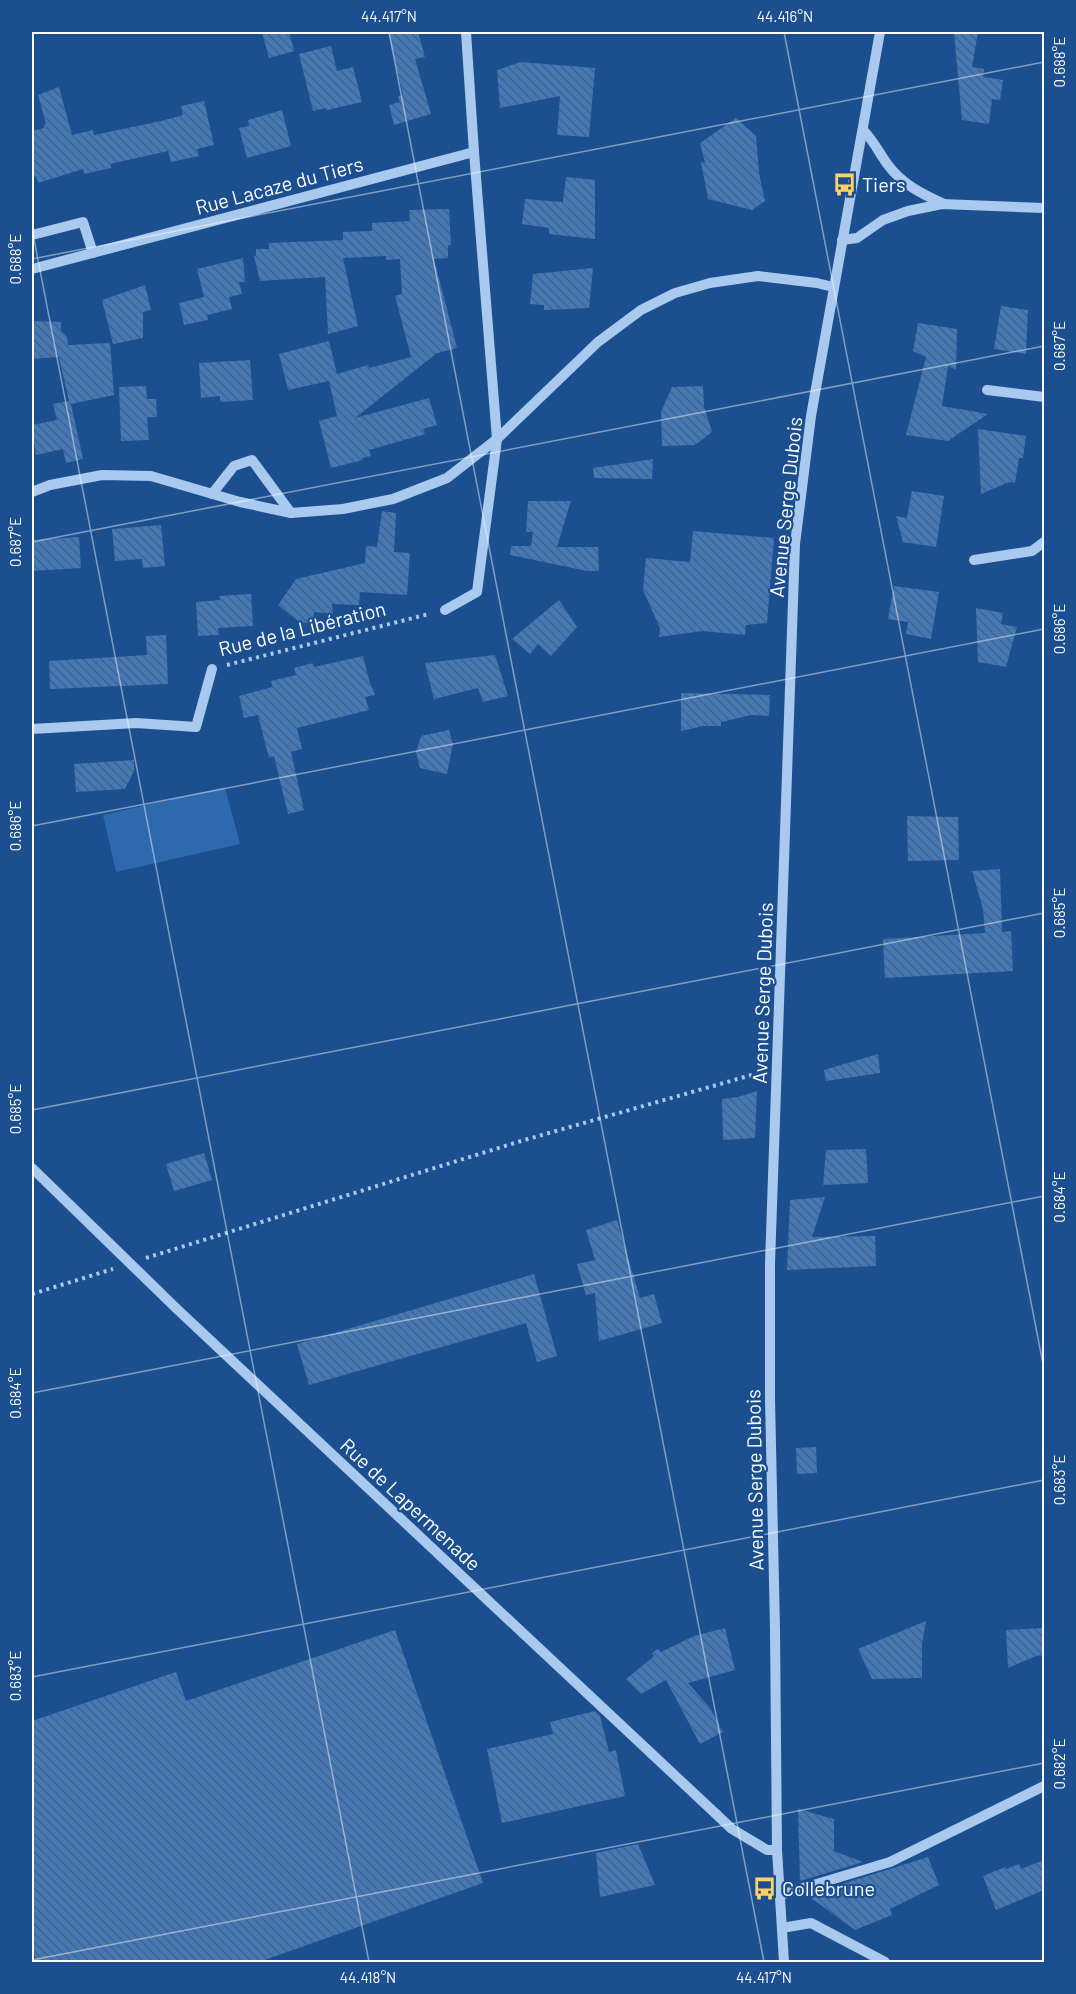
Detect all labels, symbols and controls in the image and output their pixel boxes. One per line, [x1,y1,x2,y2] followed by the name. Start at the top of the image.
[361,7,417,25] text: 44.417°N
[757,7,813,25] text: 44.416°N
[1050,37,1068,87] text: 0.688°E
[192,151,366,219] street label: Rue Lacaze du Tiers
[831,171,857,197] bus stop icon: Tiers
[862,172,906,196] place label: Tiers
[6,234,24,284] text: 0.688°E
[1050,321,1068,371] text: 0.687°E
[764,415,806,599] street label: Avenue Serge Dubois
[6,517,24,567] text: 0.687°E
[216,596,388,660] street label: Rue de la Libération
[1050,604,1068,654] text: 0.686°E
[6,801,24,851] text: 0.686°E
[1050,888,1068,938] text: 0.685°E
[747,902,777,1084] street label: Avenue Serge Dubois
[6,1084,24,1134] text: 0.685°E
[1050,1171,1068,1223] text: 0.684°E
[6,1367,24,1419] text: 0.684°E
[740,1389,768,1571] street label: Avenue Serge Dubois
[336,1433,486,1575] street label: Rue de Lapermenade
[1050,1455,1068,1505] text: 0.683°E
[6,1651,24,1701] text: 0.683°E
[1050,1738,1068,1790] text: 0.682°E
[751,1875,777,1901] bus stop icon: Collebrune
[782,1876,875,1900] place label: Collebrune
[340,1968,396,1986] text: 44.418°N
[736,1968,792,1986] text: 44.417°N

